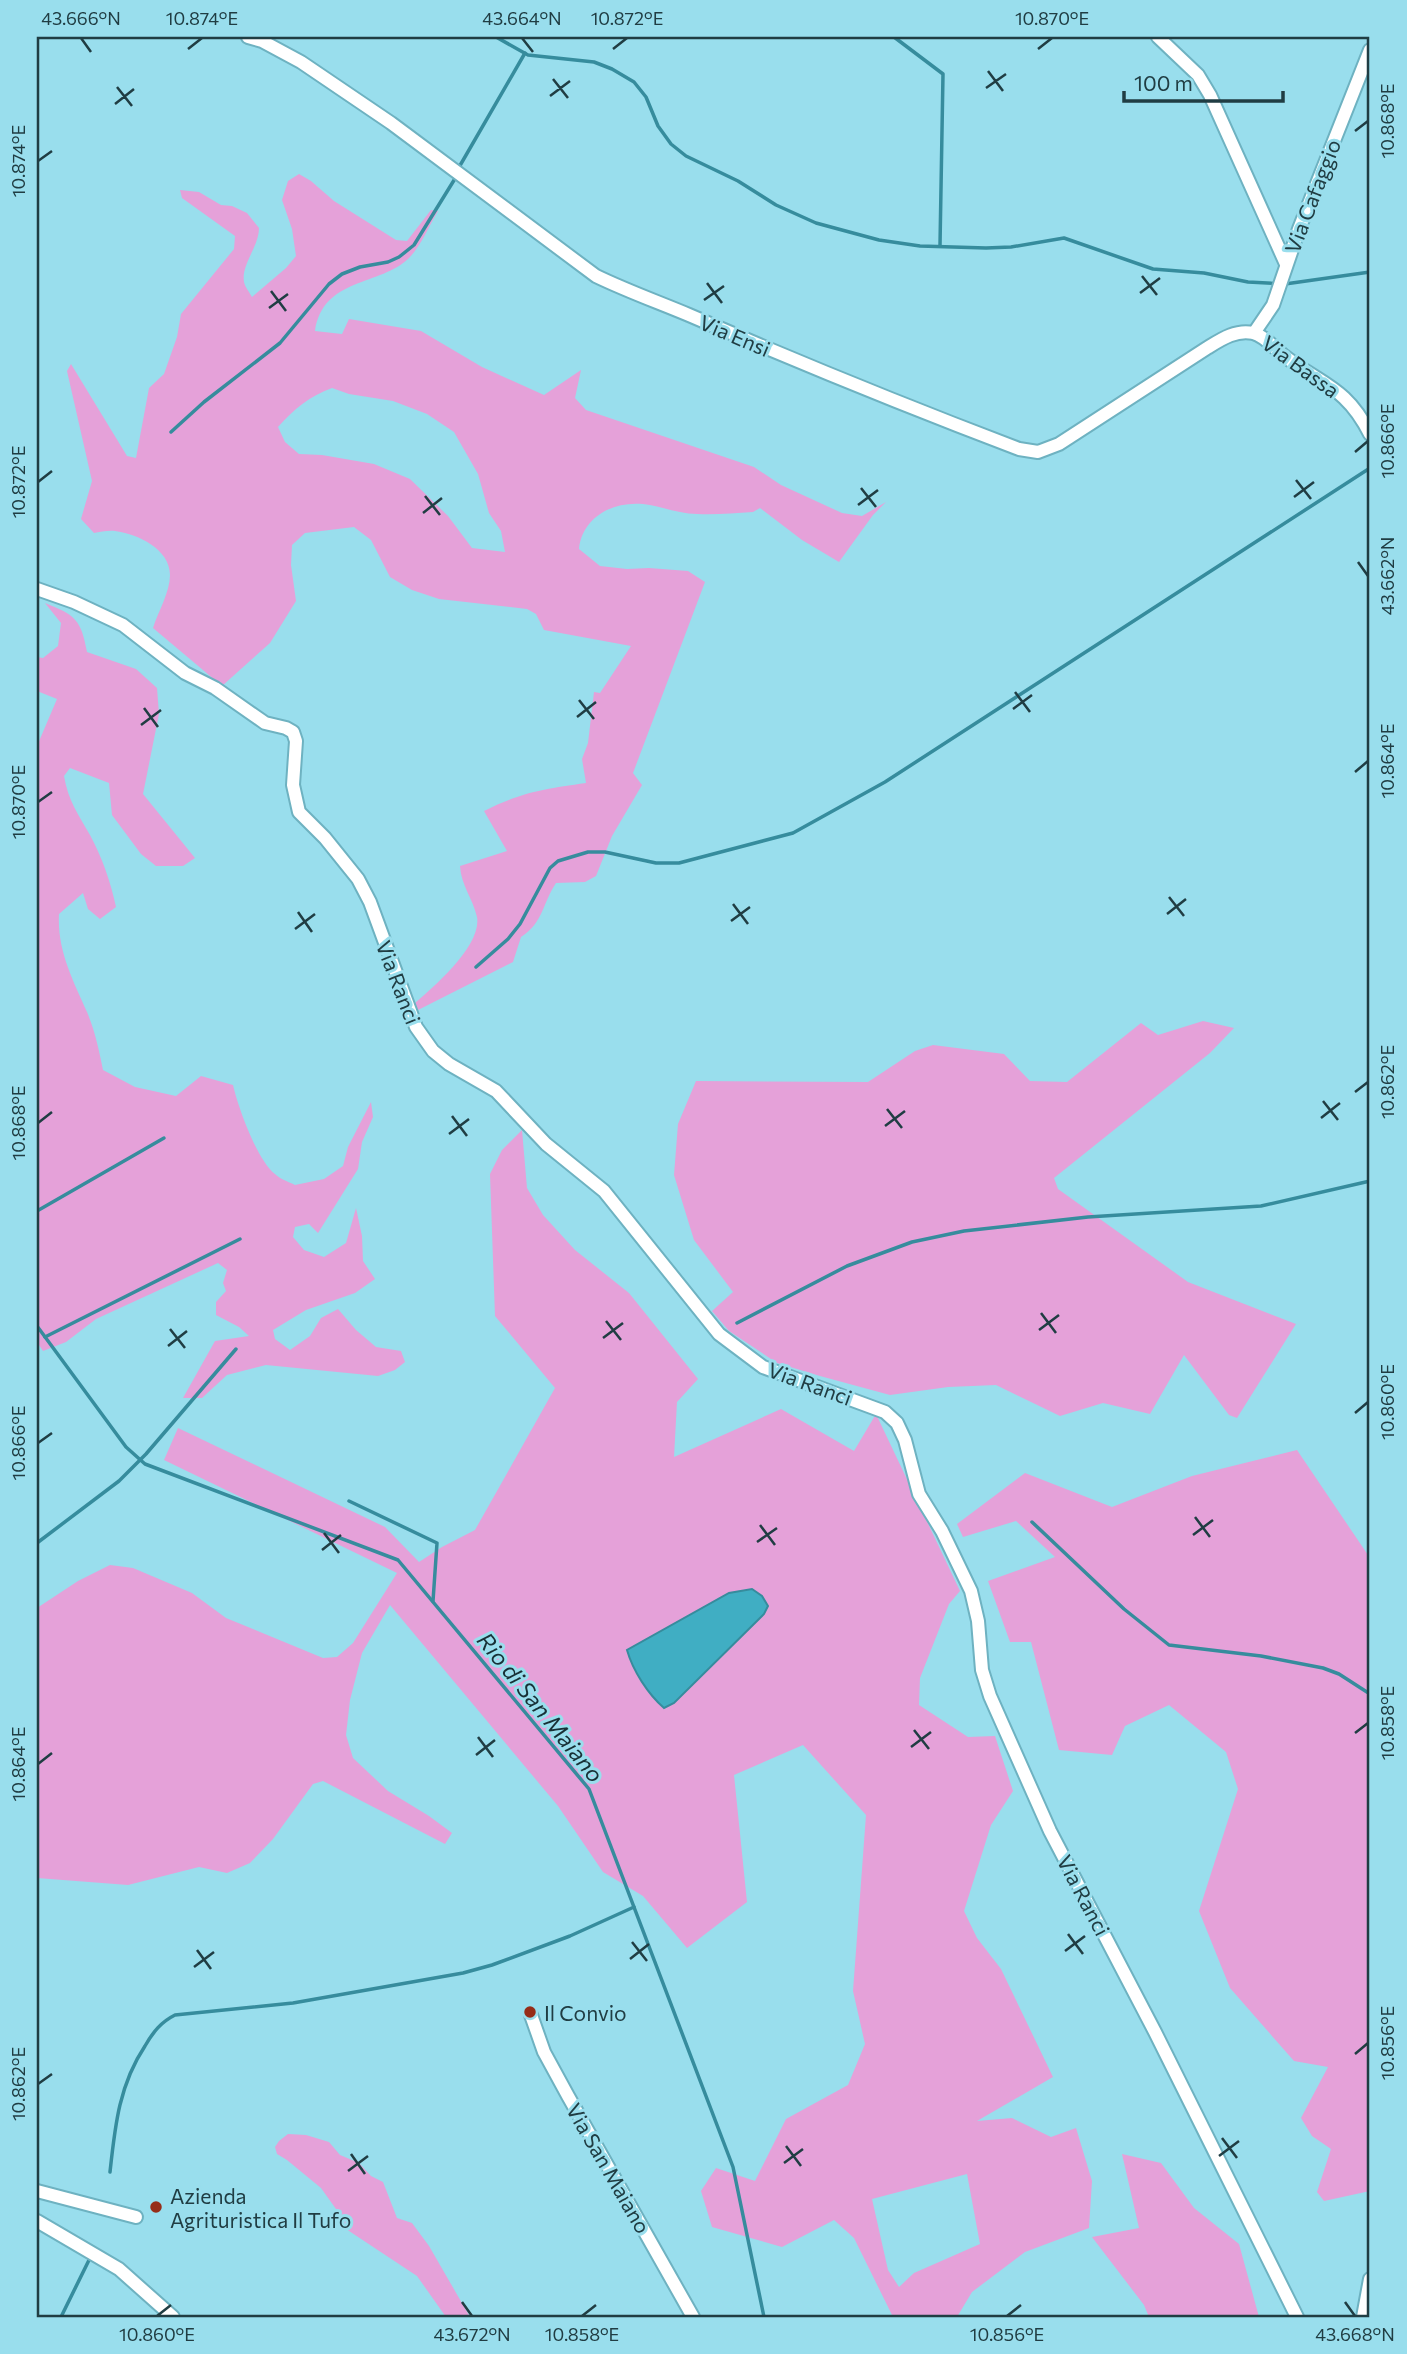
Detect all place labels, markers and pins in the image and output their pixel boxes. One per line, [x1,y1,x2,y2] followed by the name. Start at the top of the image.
[544,2000,627,2025] place label: Il Convio
[522,2004,538,2020] marker: Il Convio
[170,2183,351,2232] place label: Azienda Agrituristica Il Tufo
[148,2199,164,2215] marker: Azienda Agrituristica Il Tufo

